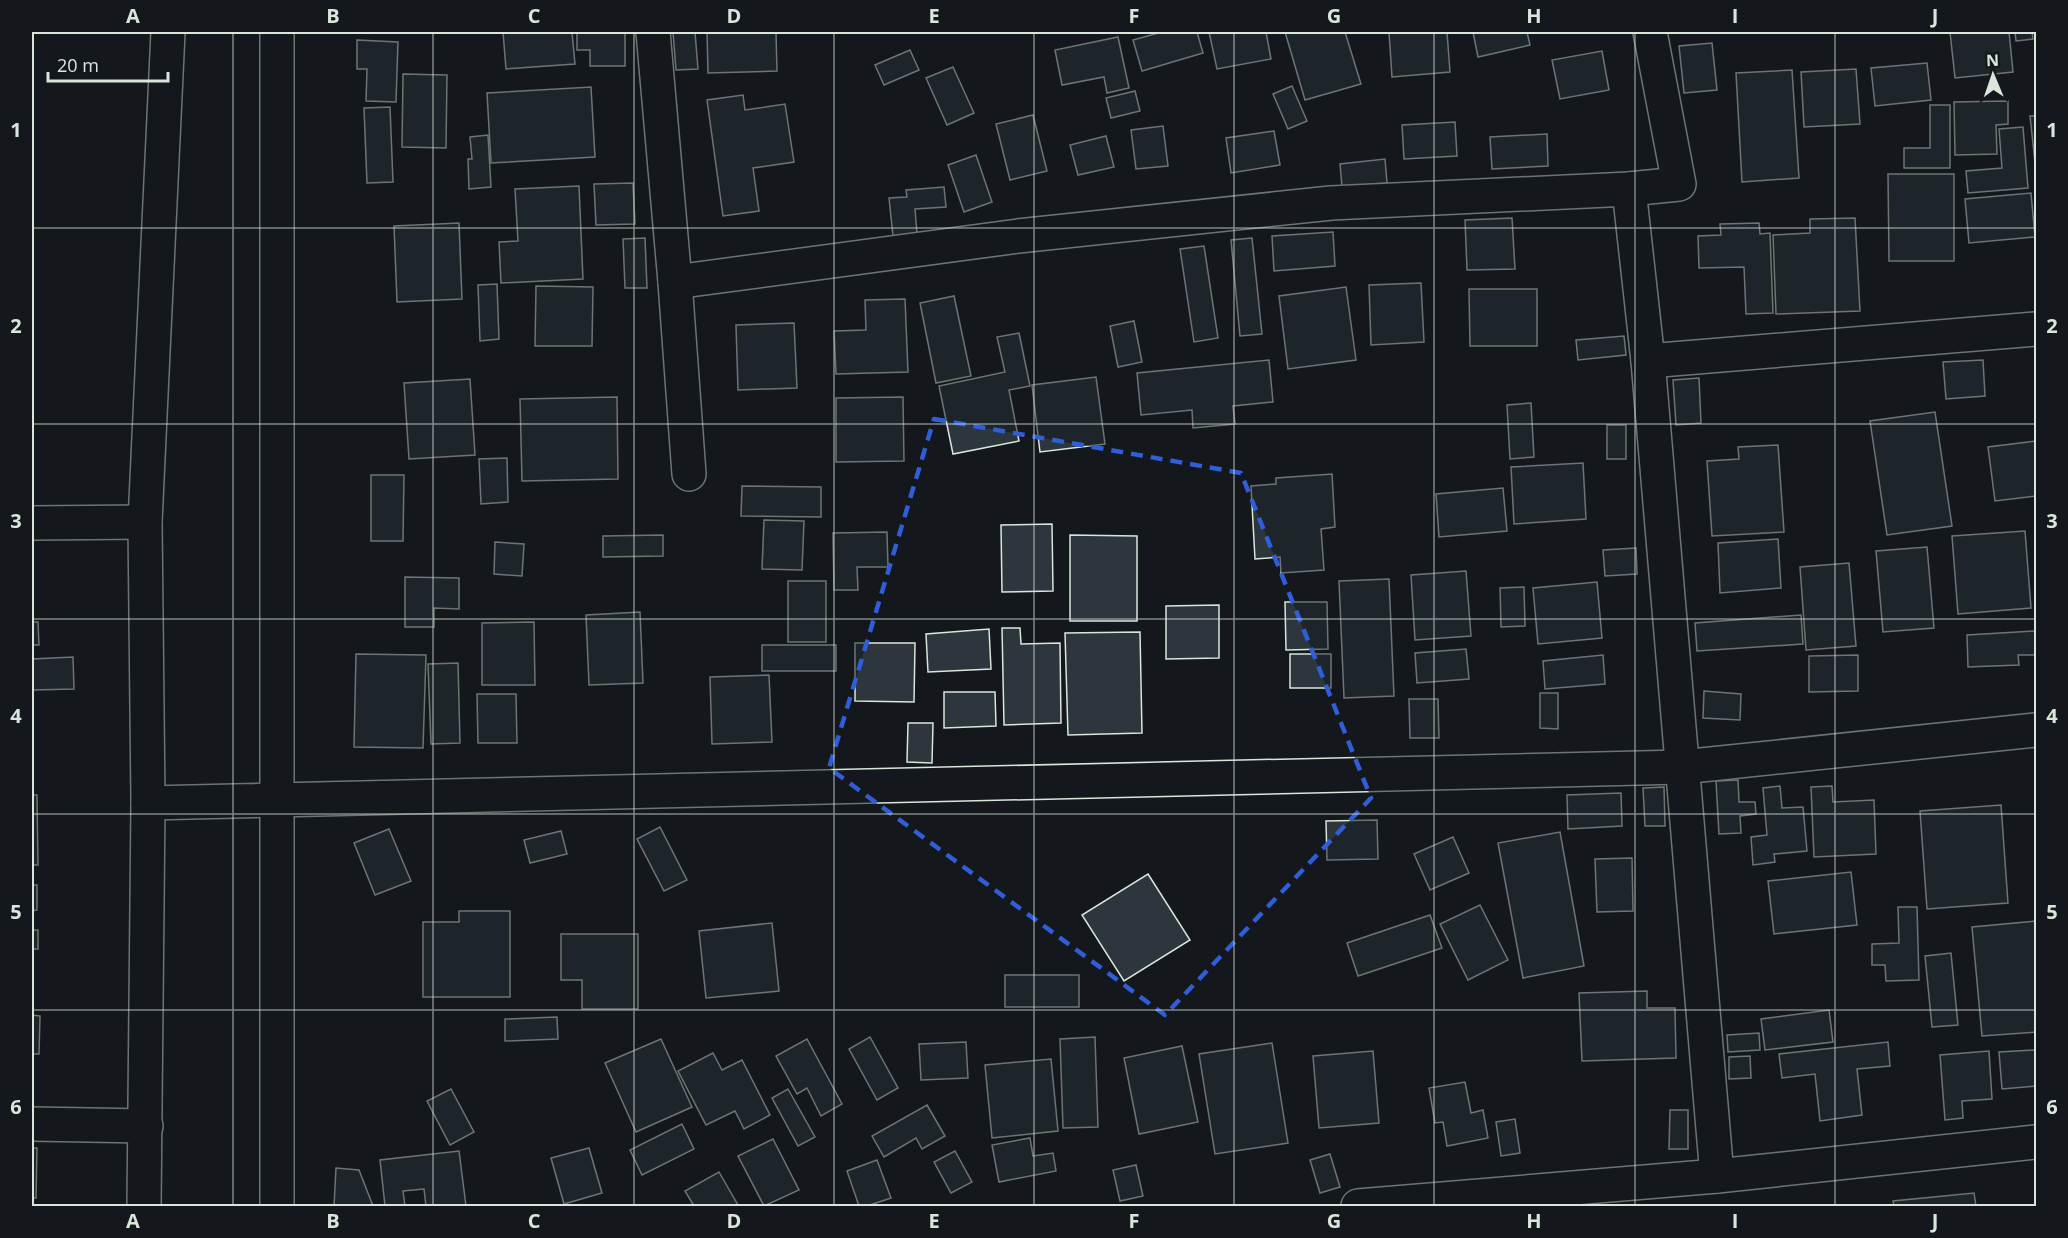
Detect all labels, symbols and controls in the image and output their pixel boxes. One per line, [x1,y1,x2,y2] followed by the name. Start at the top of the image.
[126,2,140,29] text: A
[326,2,340,29] text: B
[528,2,541,29] text: C
[727,2,741,29] text: D
[928,2,940,29] text: E
[1129,2,1139,29] text: F
[1327,2,1341,29] text: G
[1526,2,1542,29] text: H
[1732,2,1738,29] text: I
[1930,2,1938,29] text: J
[48,45,168,83] scale bar
[1963,45,2023,105] north arrow
[1986,49,1999,71] text: N
[57,53,99,77] text: 20 m
[10,116,22,143] text: 1
[2046,116,2058,143] text: 1
[10,312,22,339] text: 2
[2046,312,2058,339] text: 2
[10,507,22,534] text: 3
[2046,507,2058,534] text: 3
[10,702,22,729] text: 4
[2046,702,2058,729] text: 4
[10,898,22,925] text: 5
[2046,898,2058,925] text: 5
[10,1093,22,1120] text: 6
[2046,1093,2058,1120] text: 6
[126,1207,140,1234] text: A
[326,1207,340,1234] text: B
[528,1207,541,1234] text: C
[727,1207,741,1234] text: D
[928,1207,940,1234] text: E
[1129,1207,1139,1234] text: F
[1327,1207,1341,1234] text: G
[1526,1207,1542,1234] text: H
[1732,1207,1738,1234] text: I
[1930,1207,1938,1234] text: J

